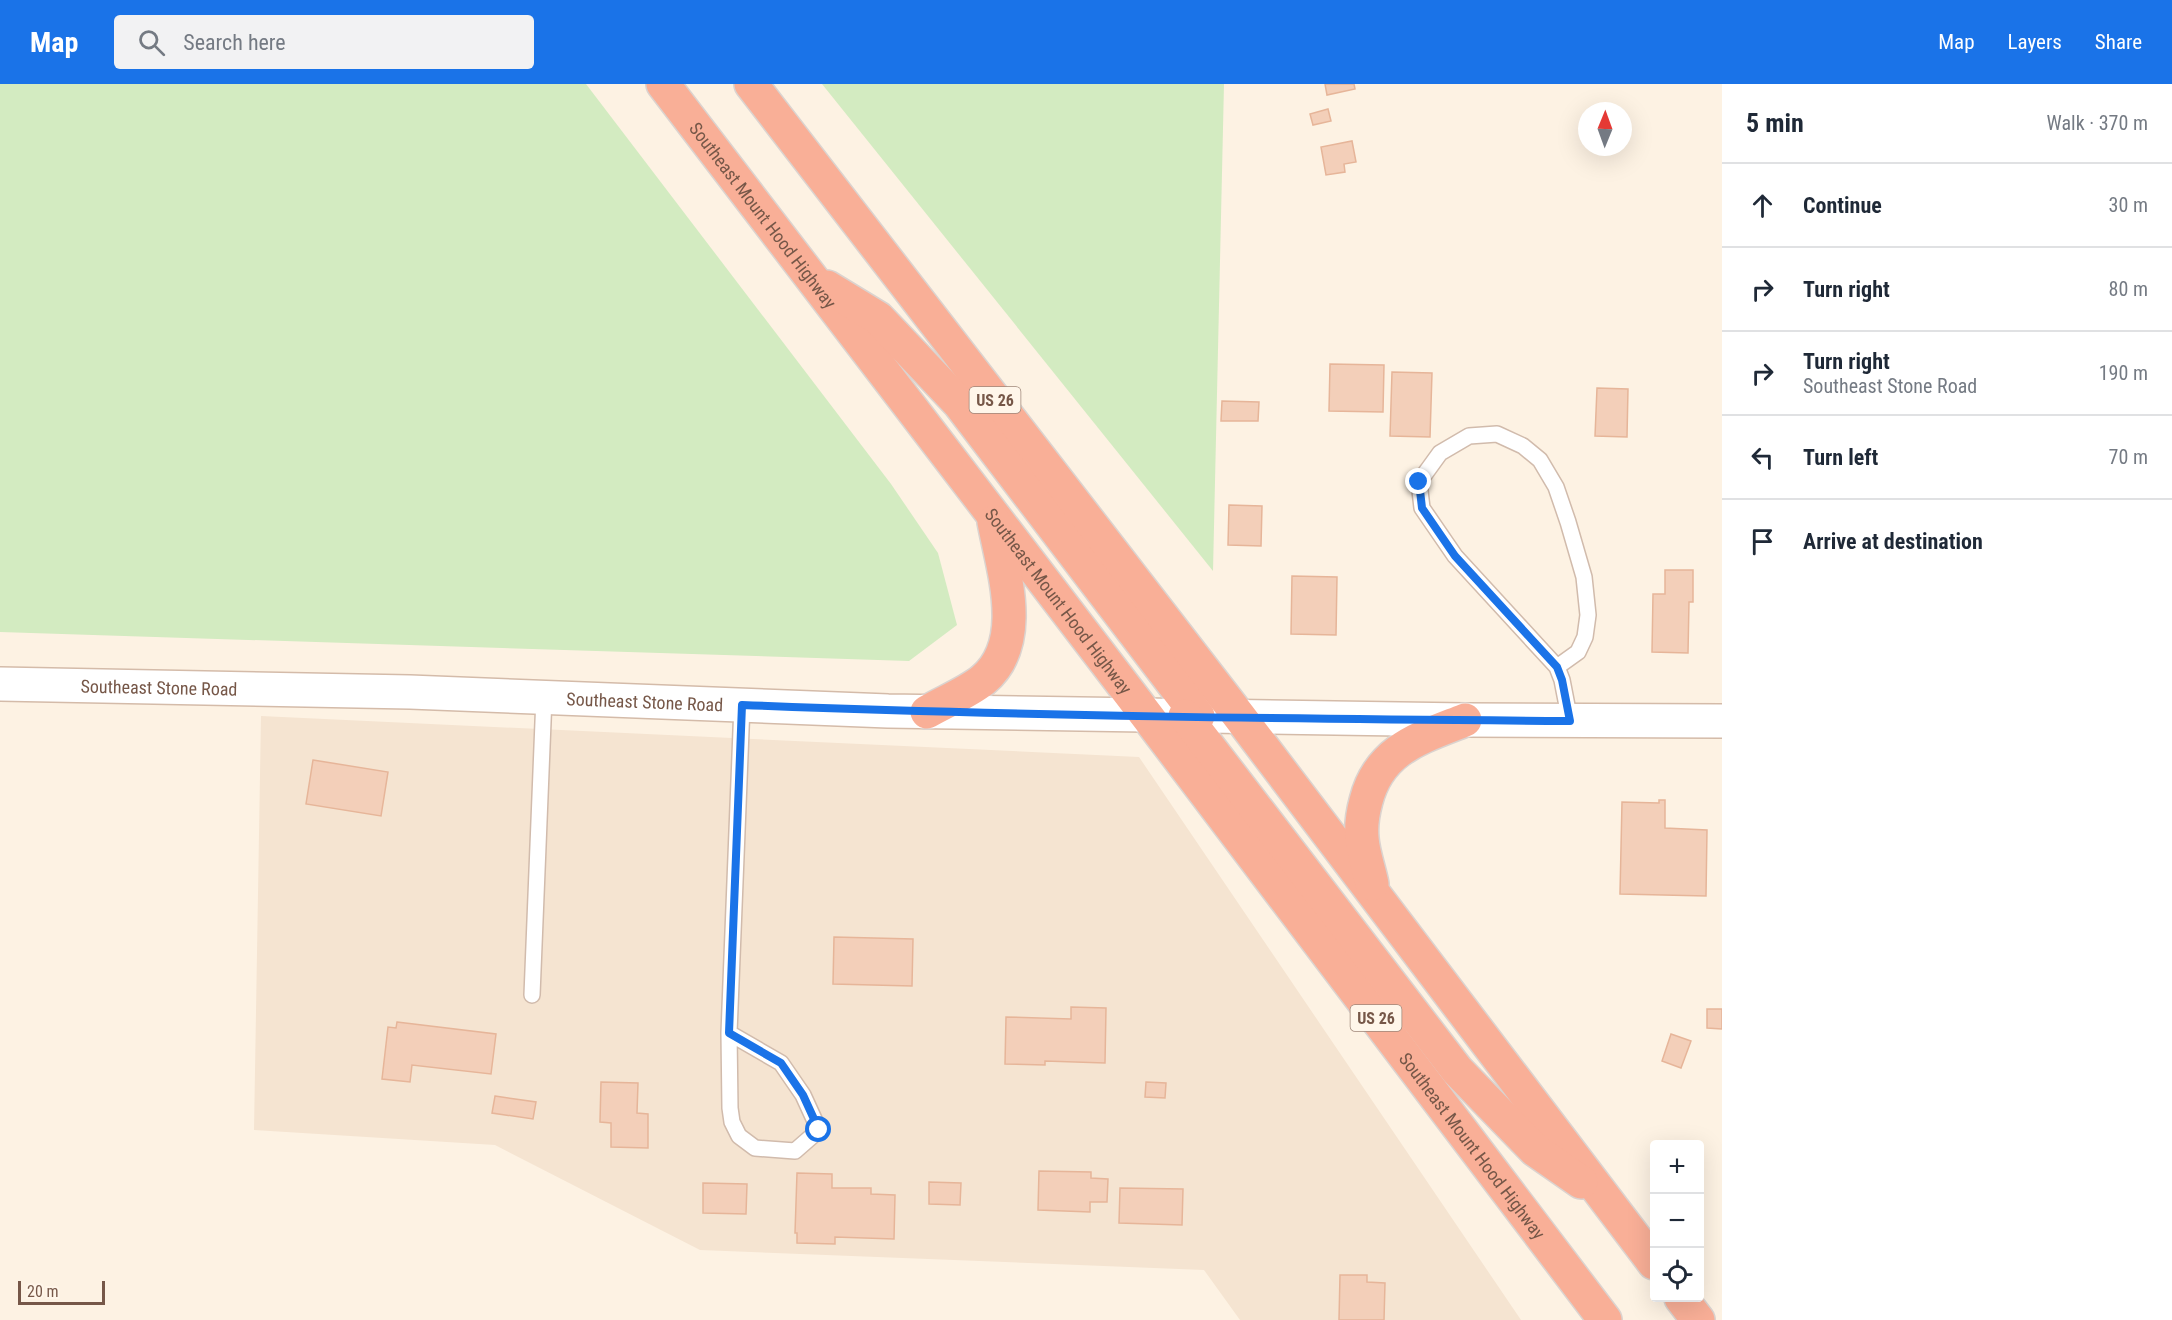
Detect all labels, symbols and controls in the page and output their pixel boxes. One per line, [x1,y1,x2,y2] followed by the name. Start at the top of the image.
[114,15,534,69] search box
[30,26,78,59] text: Map
[135,26,168,59] icon: search
[183,30,286,55] text: Search here
[1938,30,1975,54] text: Map
[2008,30,2062,54] text: Layers
[2095,30,2142,54] text: Share
[1578,102,1632,156] north arrow
[1746,108,1804,138] text: 5 min
[2047,111,2148,135] text: Walk · 370 m
[686,118,841,312] street label: Southeast Mount Hood Highway
[1746,189,1779,222] icon: ahead
[1803,193,1882,218] text: Continue
[2109,193,2148,217] text: 30 m
[1746,273,1779,306] icon: right
[1803,277,1890,302] text: Turn right
[2109,277,2148,301] text: 80 m
[1803,349,1890,374] text: Turn right
[1746,357,1779,390] icon: right
[2099,361,2148,385] text: 190 m
[1803,374,1977,398] text: Southeast Stone Road
[970,387,1020,413] road number: US 26
[1746,441,1779,474] icon: left
[1803,445,1878,470] text: Turn left
[2109,445,2148,469] text: 70 m
[1405,468,1431,494] route end
[981,504,1137,698] street label: Southeast Mount Hood Highway
[1746,525,1779,558] icon: arrive
[1803,529,1983,554] text: Arrive at destination
[80,675,238,699] street label: Southeast Stone Road
[566,688,724,715] street label: Southeast Stone Road
[1350,1005,1402,1031] road number: US 26
[1395,1048,1550,1243] street label: Southeast Mount Hood Highway
[805,1116,831,1142] route start
[1650,1140,1704,1302] map controls
[1650,1140,1704,1194] button: +
[1650,1194,1704,1248] button: −
[1650,1248,1704,1302] button: locate
[18,1278,105,1306] scale bar
[27,1282,59,1301] text: 20 m

